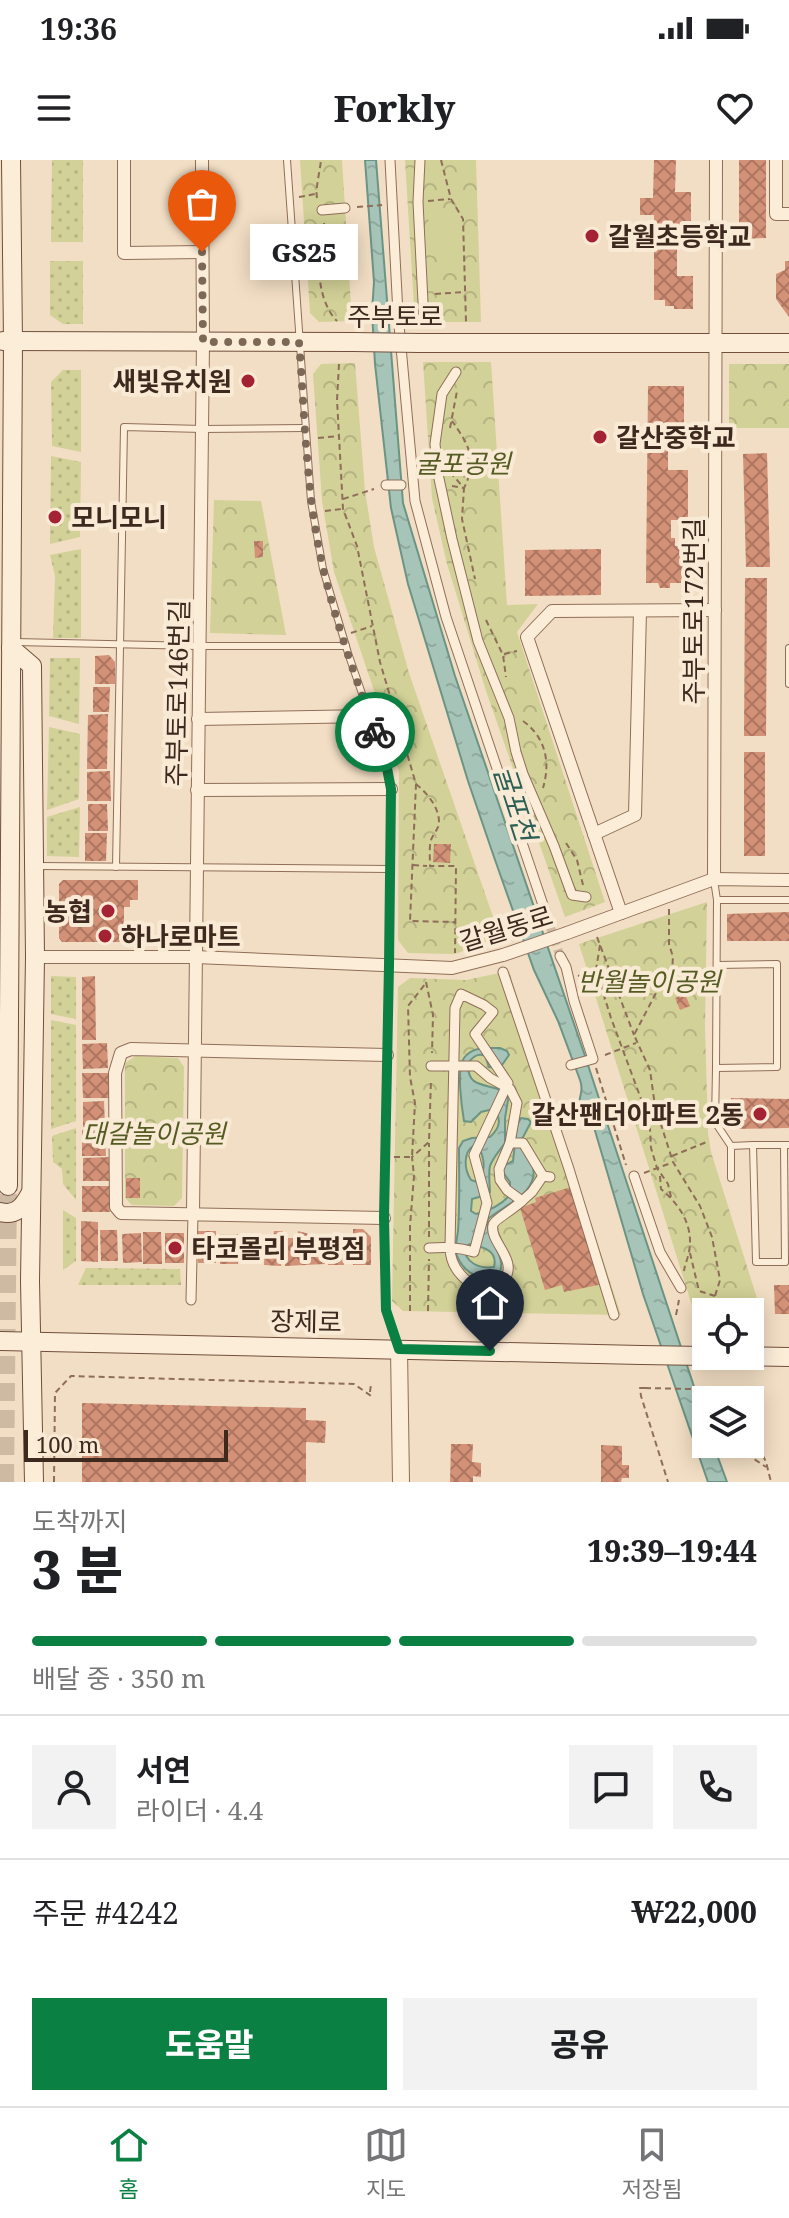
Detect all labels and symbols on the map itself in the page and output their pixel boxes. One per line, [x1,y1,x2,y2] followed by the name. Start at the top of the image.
[168,170,236,252] pin
[608,218,752,254] place label: 갈월초등학교
[250,224,358,280] callout: GS25
[583,227,601,245] marker: 갈월초등학교
[347,298,443,334] street label: 주부토로
[112,363,232,399] place label: 새빛유치원
[239,372,257,390] marker: 새빛유치원
[616,419,736,455] place label: 갈산중학교
[591,428,609,446] marker: 갈산중학교
[415,445,513,481] park label: 굴포공원
[71,499,167,535] place label: 모니모니
[46,508,64,526] marker: 모니모니
[675,517,711,705] street label: 주부토로172번길
[157,599,197,787] street label: 주부토로146번길
[335,692,415,772] courier
[486,760,547,849] water label: 굴포천
[44,893,92,929] place label: 농협
[455,897,557,959] street label: 갈월동로
[99,902,117,920] marker: 농협
[121,918,241,954] place label: 하나로마트
[96,927,114,945] marker: 하나로마트
[577,963,723,999] park label: 반월놀이공원
[531,1096,744,1132] place label: 갈산팬더아파트 2동
[751,1105,769,1123] marker: 갈산팬더아파트 2동
[82,1115,228,1151] park label: 대갈놀이공원
[191,1230,365,1266] place label: 타코몰리 부평점
[166,1239,184,1257] marker: 타코몰리 부평점
[456,1269,524,1351] pin
[270,1302,342,1340] street label: 장제로
[24,1426,228,1462] scale bar

